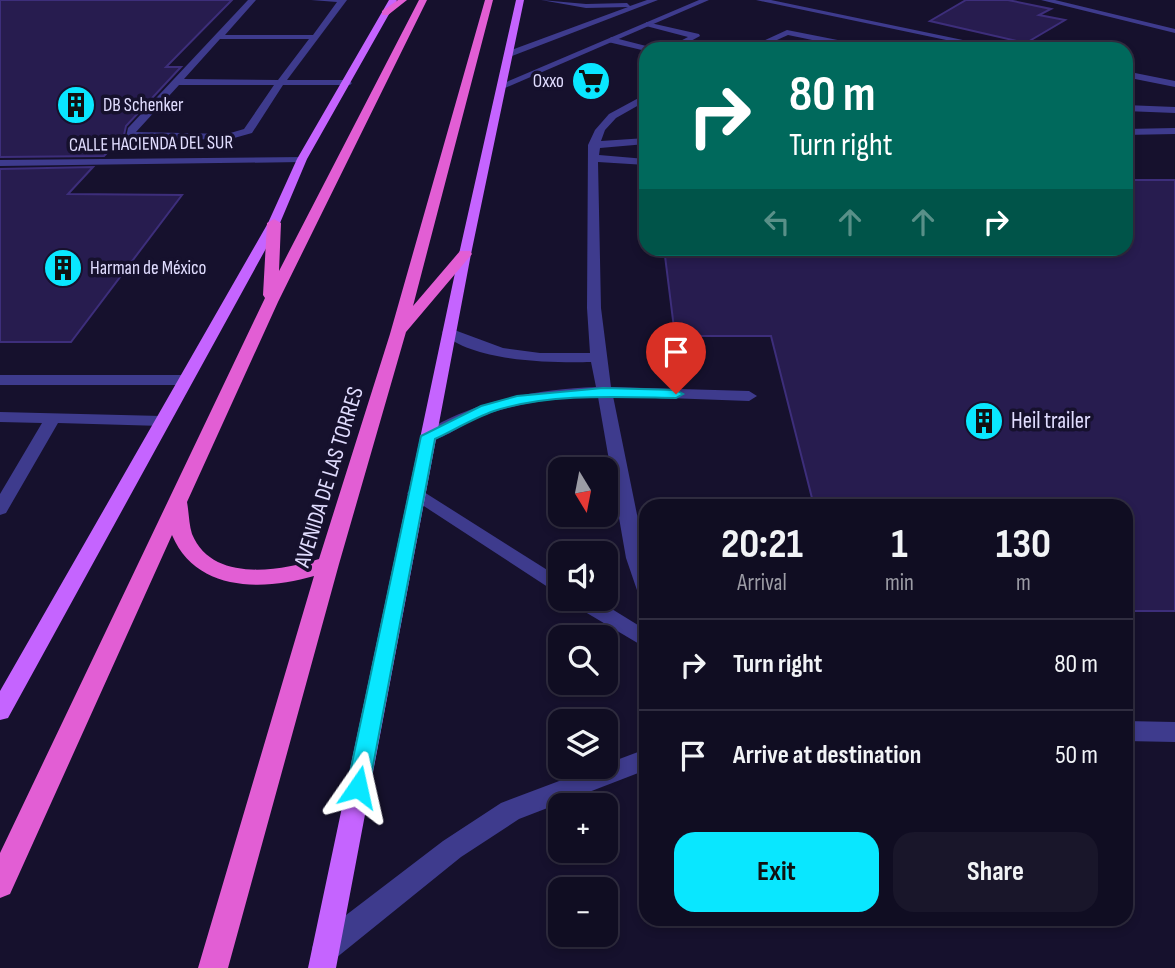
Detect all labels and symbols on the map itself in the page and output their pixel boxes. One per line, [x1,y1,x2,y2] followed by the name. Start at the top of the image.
[570,60,612,102] supermarket icon: Oxxo
[533,70,564,93] place label: Oxxo
[55,84,97,126] building icon: DB Schenker
[103,94,184,117] place label: DB Schenker
[69,131,234,157] street label: CALLE HACIENDA DEL SUR
[42,247,84,289] building icon: Harman de México
[90,257,207,280] place label: Harman de México
[646,322,706,394] pin
[288,383,370,572] street label: AVENIDA DE LAS TORRES
[963,400,1005,442] building icon: Heil trailer
[1011,407,1091,435] place label: Heil trailer
[548,457,618,527] north arrow
[321,750,395,824] position arrow

